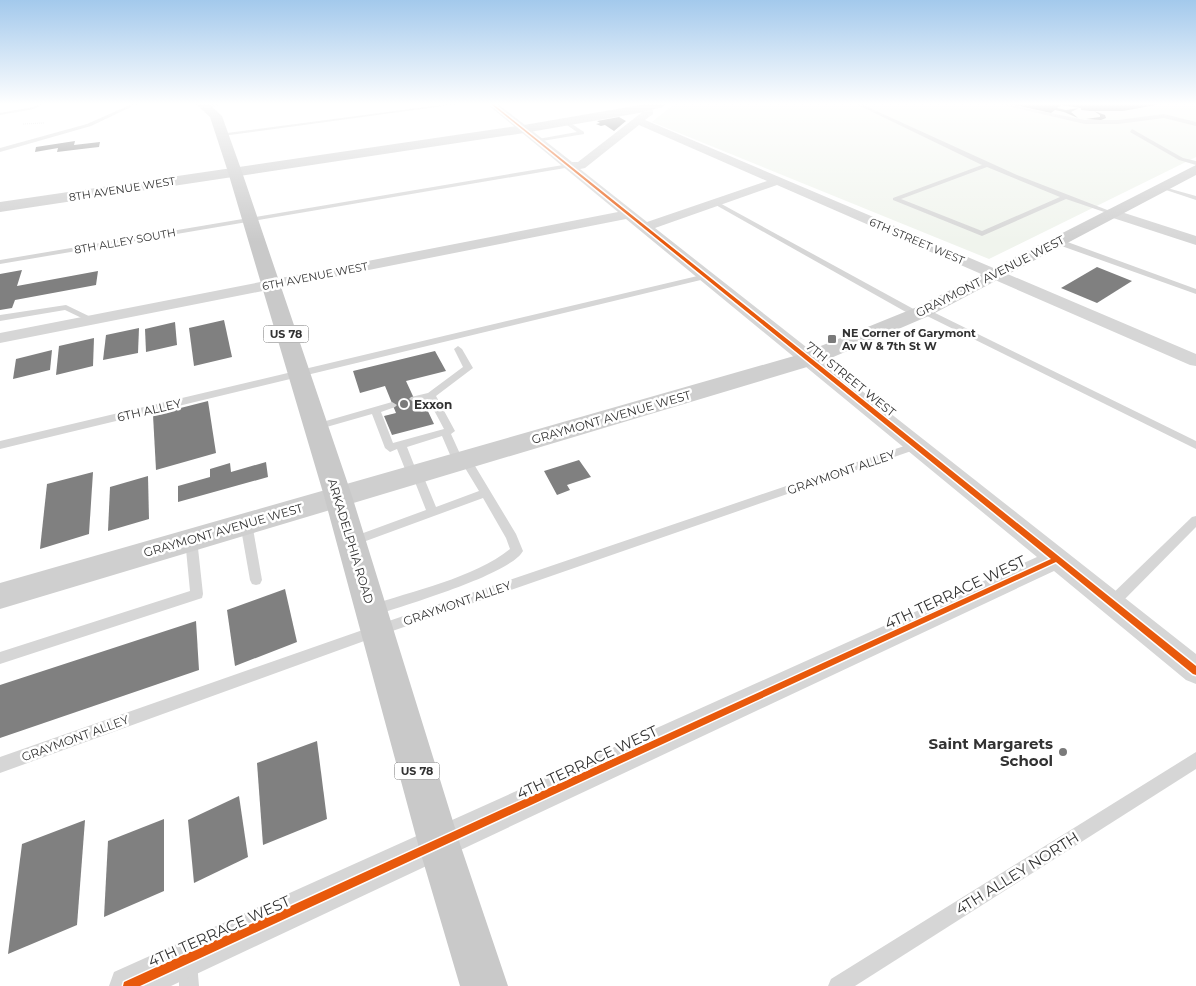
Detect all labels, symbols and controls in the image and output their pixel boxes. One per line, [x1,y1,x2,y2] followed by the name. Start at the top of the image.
[68,174,177,204] street label: 8TH AVENUE WEST
[867,215,967,268] street label: 6TH STREET WEST
[73,225,177,257] street label: 8TH ALLEY SOUTH
[913,232,1067,320] street label: GRAYMONT AVENUE WEST
[261,259,370,293] street label: 6TH AVENUE WEST
[264,326,308,342] road number: US 78
[841,326,976,353] place label: NE Corner of Garymont Av W & 7th St W
[826,333,838,345] marker: NE Corner of Garymont Av W & 7th St W
[803,338,899,420] street label: 7TH STREET WEST
[530,387,692,447] street label: GRAYMONT AVENUE WEST
[116,395,183,425] street label: 6TH ALLEY
[414,397,452,412] place label: Exxon
[398,398,410,410] marker: Exxon
[785,446,897,497] street label: GRAYMONT ALLEY
[325,477,377,605] street label: ARKADELPHIA ROAD
[142,500,304,560] street label: GRAYMONT AVENUE WEST
[881,551,1029,633] street label: 4TH TERRACE WEST
[401,577,513,628] street label: GRAYMONT ALLEY
[19,711,131,764] street label: GRAYMONT ALLEY
[513,721,661,803] street label: 4TH TERRACE WEST
[929,734,1053,770] place label: Saint Margarets School
[1057,746,1069,758] marker: Saint Margarets School
[394,762,440,779] road number: US 78
[952,827,1082,919] street label: 4TH ALLEY NORTH
[145,891,293,971] street label: 4TH TERRACE WEST

